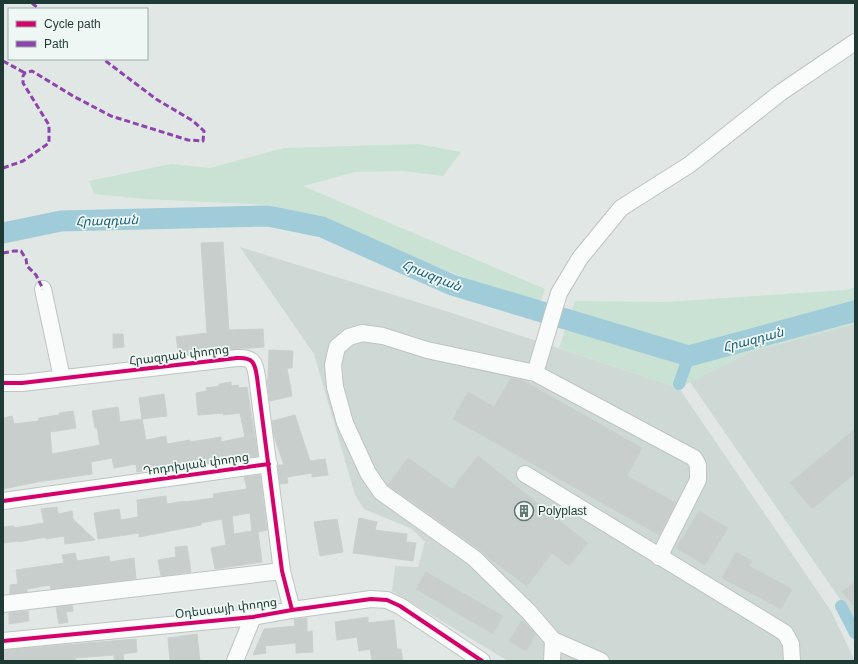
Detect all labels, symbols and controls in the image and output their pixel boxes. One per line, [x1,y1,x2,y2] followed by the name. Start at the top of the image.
[8,8,148,60] legend
[44,17,101,31] text: Cycle path
[44,37,69,51] text: Path
[76,212,140,230] water label: Հրազդան
[400,257,465,295] water label: Հրազդան
[721,324,787,356] water label: Հրազդան
[128,342,230,368] street label: Հրազդան փողոց
[142,450,250,478] street label: Դոդոխյան փողոց
[513,500,535,522] building icon: Polyplast
[538,504,587,518] place label: Polyplast
[174,595,278,621] street label: Օդեսսայի փողոց

